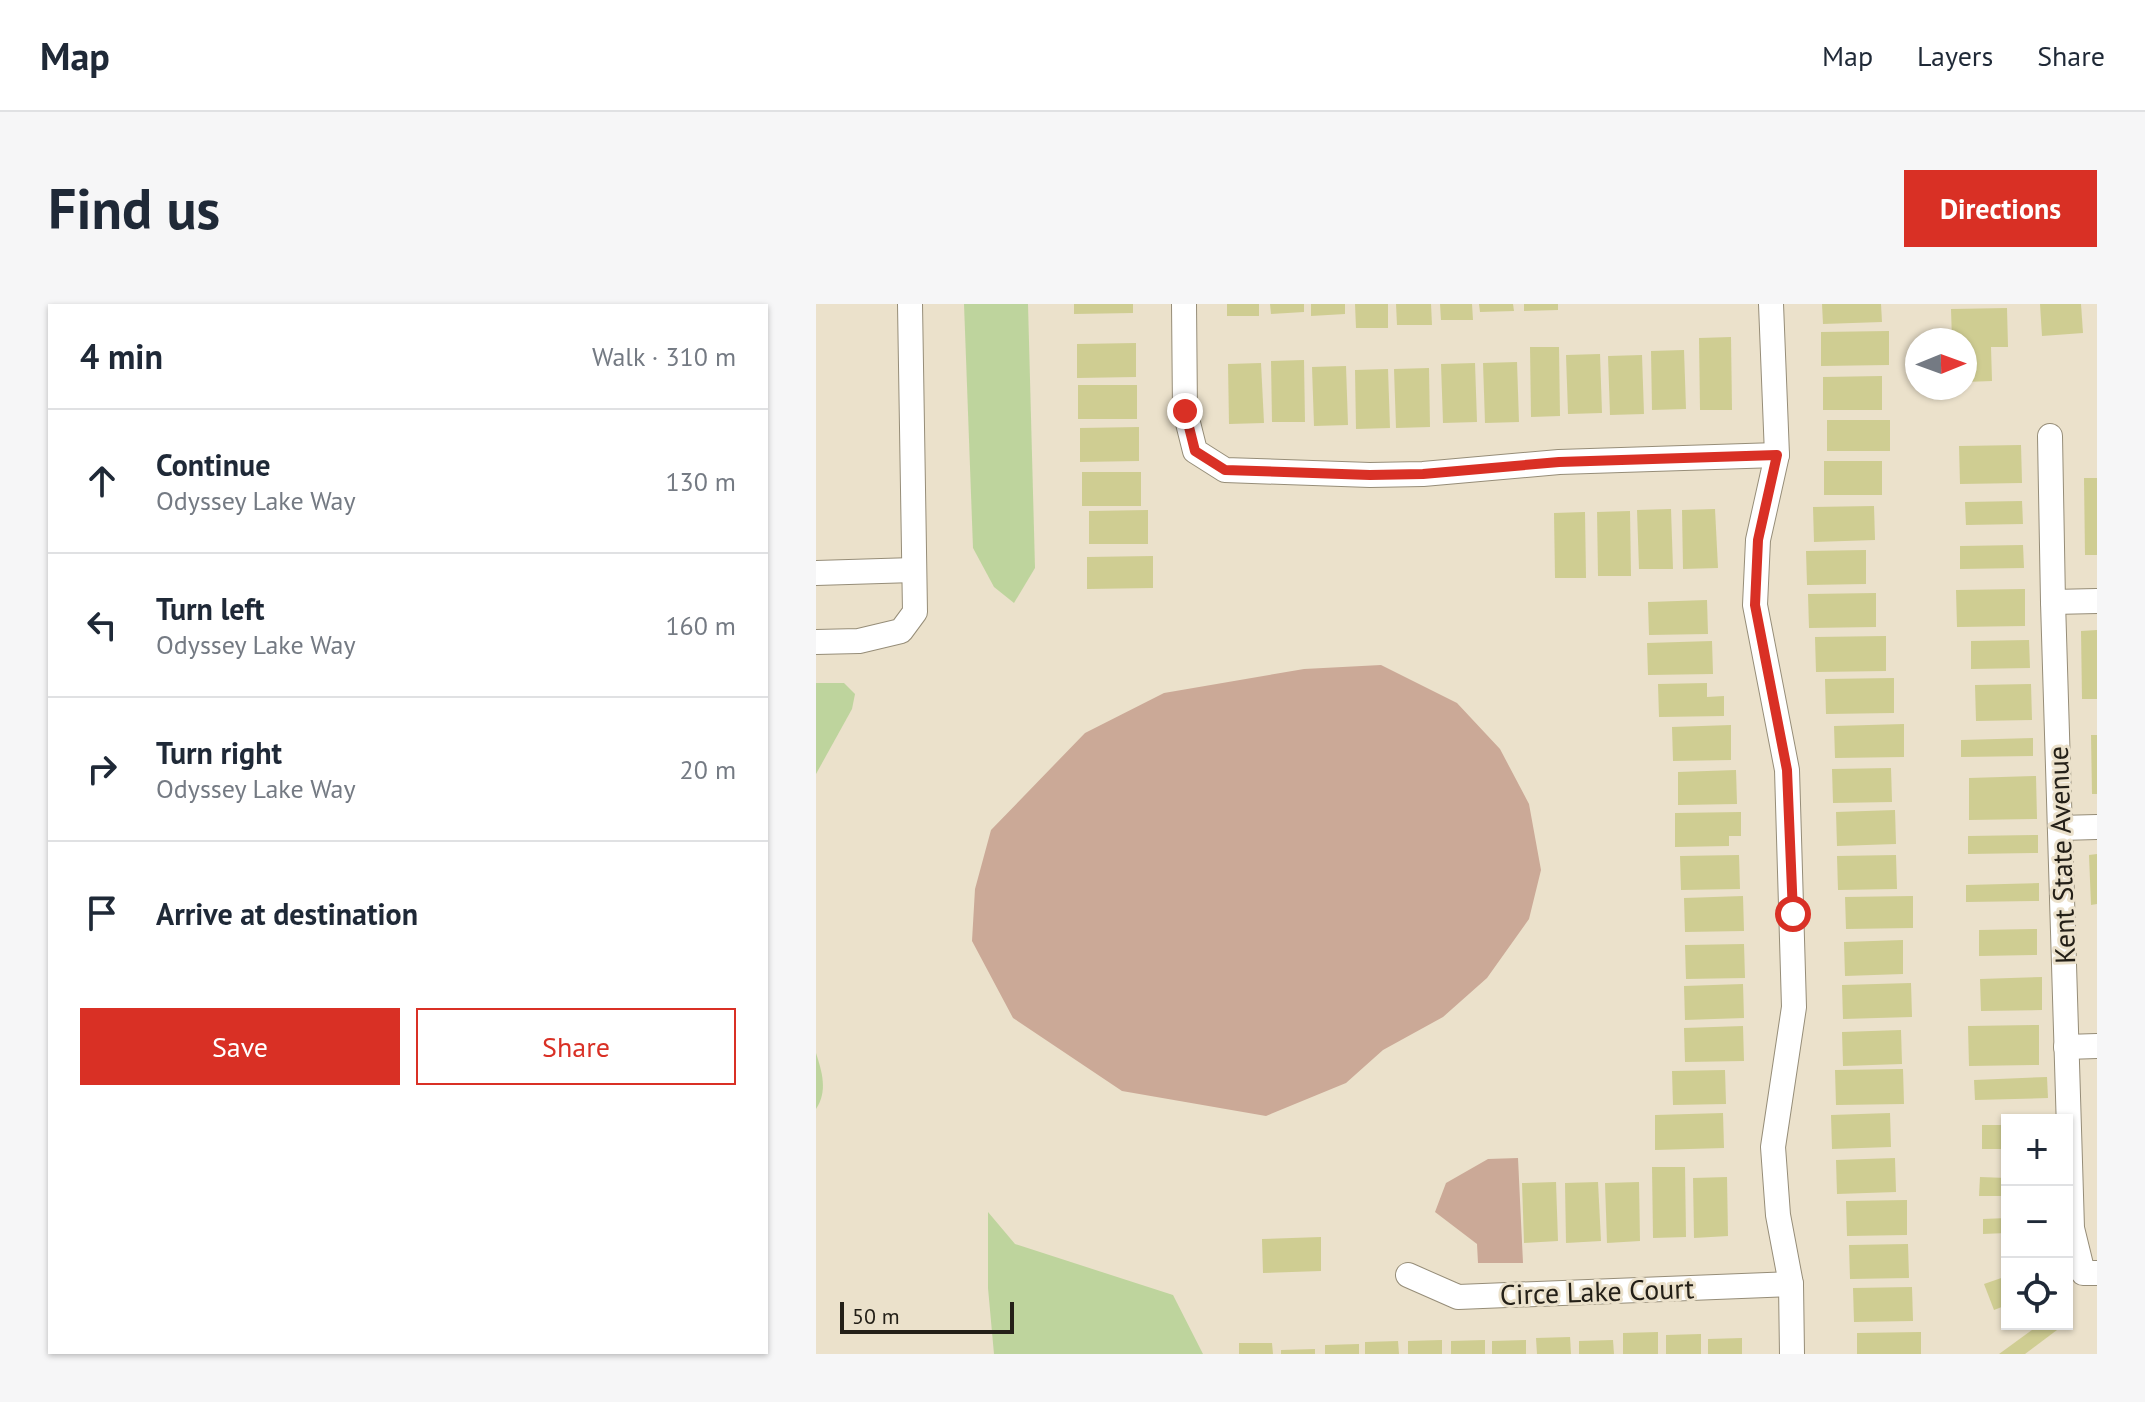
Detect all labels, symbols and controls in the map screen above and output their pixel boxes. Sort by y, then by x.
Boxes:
text: Map [40,31,110,80]
text: Map [1822,37,1873,74]
text: Layers [1917,37,1993,74]
text: Share [2037,37,2105,74]
button: Directions [1904,170,2097,247]
text: Find us [48,172,220,244]
north arrow [1905,328,1977,400]
text: 4 min [80,334,163,378]
text: Walk · 310 m [592,340,736,373]
route end [1167,393,1203,429]
text: Continue [156,445,270,484]
icon: ahead [80,459,124,503]
text: 130 m [665,465,736,498]
text: Odyssey Lake Way [156,484,356,517]
text: Turn left [156,589,264,628]
icon: left [80,603,124,647]
text: 160 m [665,609,736,642]
text: Odyssey Lake Way [156,628,356,661]
text: Turn right [156,733,282,772]
street label: Kent State Avenue [2039,745,2083,965]
icon: right [80,747,124,791]
text: 20 m [680,753,736,786]
text: Odyssey Lake Way [156,772,356,805]
icon: arrive [80,891,124,935]
text: Arrive at destination [156,894,418,933]
route start [1775,896,1811,932]
button: Save [80,1008,400,1085]
button: Share [416,1008,736,1085]
map controls [2001,1114,2073,1330]
button: + [2001,1114,2073,1186]
button: − [2001,1186,2073,1258]
button: locate [2001,1258,2073,1330]
street label: Circe Lake Court [1499,1269,1695,1313]
scale bar [840,1298,1014,1334]
text: 50 m [852,1302,900,1330]

